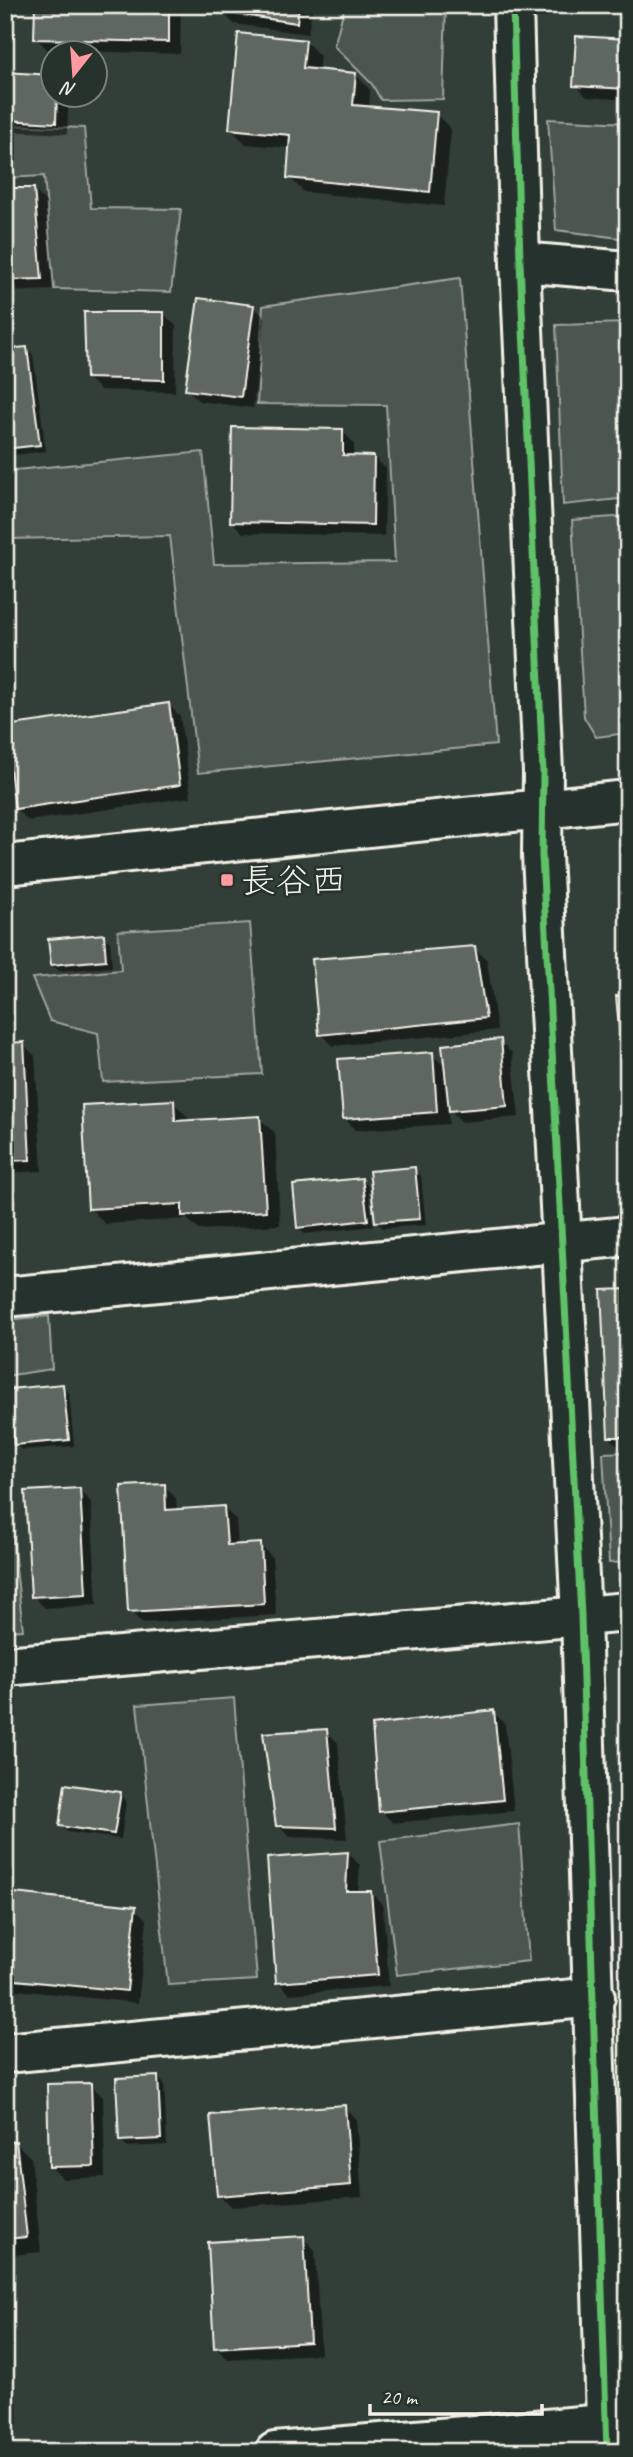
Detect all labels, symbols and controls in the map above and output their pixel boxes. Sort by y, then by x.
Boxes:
north arrow [38,38,108,108]
text: N [57,75,78,102]
place label: 長谷西 [241,858,346,903]
marker: 長谷西 [219,872,235,888]
scale bar [370,2373,542,2417]
text: 20 m [381,2384,419,2410]

